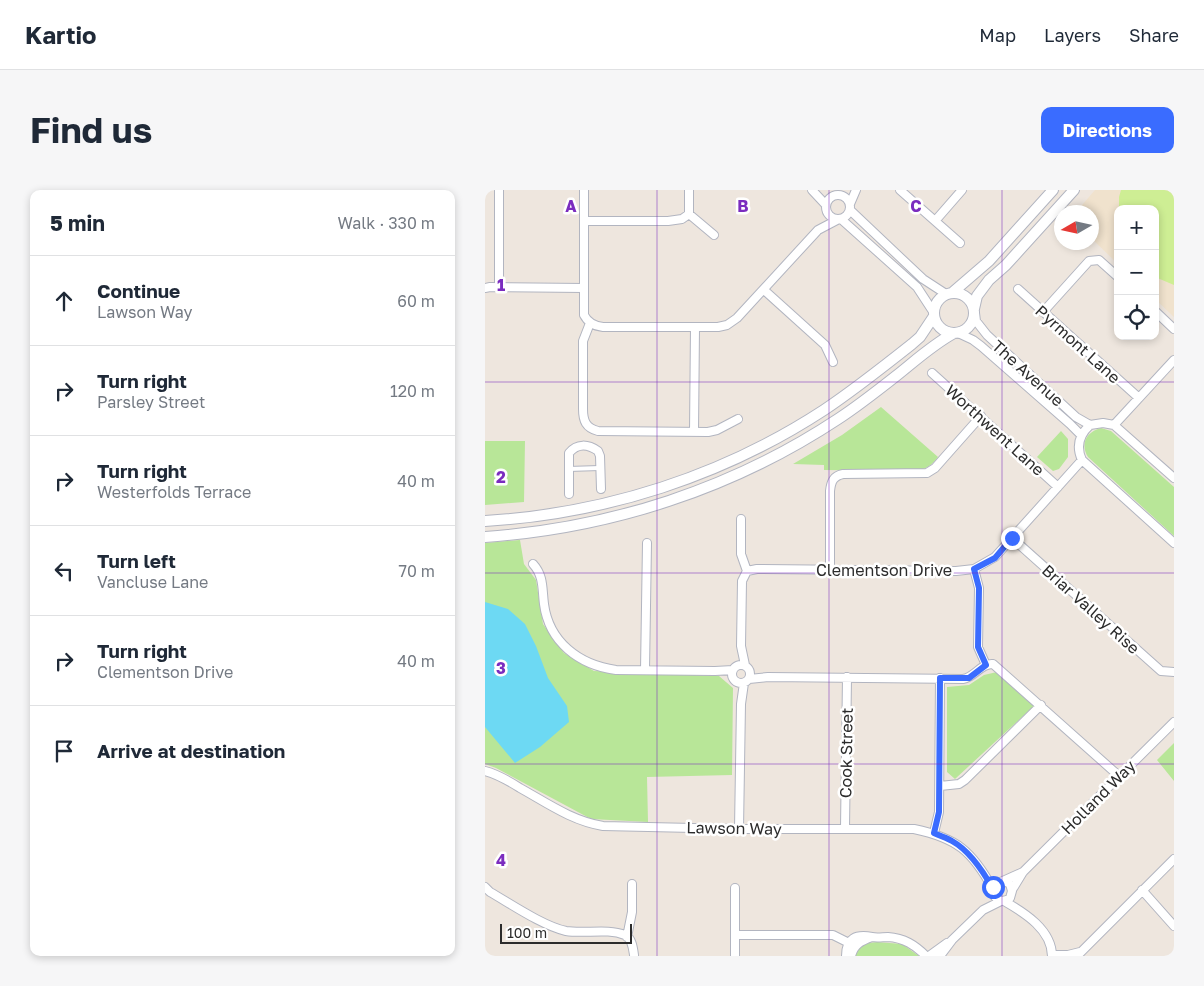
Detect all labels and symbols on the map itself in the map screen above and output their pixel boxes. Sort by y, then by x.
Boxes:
text: A [565,196,577,216]
text: B [737,196,749,216]
text: C [910,196,922,216]
north arrow [1054,205,1099,250]
text: 1 [497,275,505,295]
street label: Pyrmont Lane [1031,301,1125,387]
street label: The Avenue [988,336,1068,410]
street label: Worthwent Lane [941,380,1049,480]
text: 2 [496,467,506,487]
route end [1001,527,1024,550]
street label: Clementson Drive [816,560,952,580]
street label: Briar Valley Rise [1038,560,1144,658]
text: 3 [496,658,506,678]
street label: Cook Street [835,708,857,798]
street label: Holland Way [1057,756,1139,838]
street label: Lawson Way [686,817,782,839]
text: 4 [496,850,506,870]
route start [982,876,1005,899]
scale bar [500,921,633,944]

